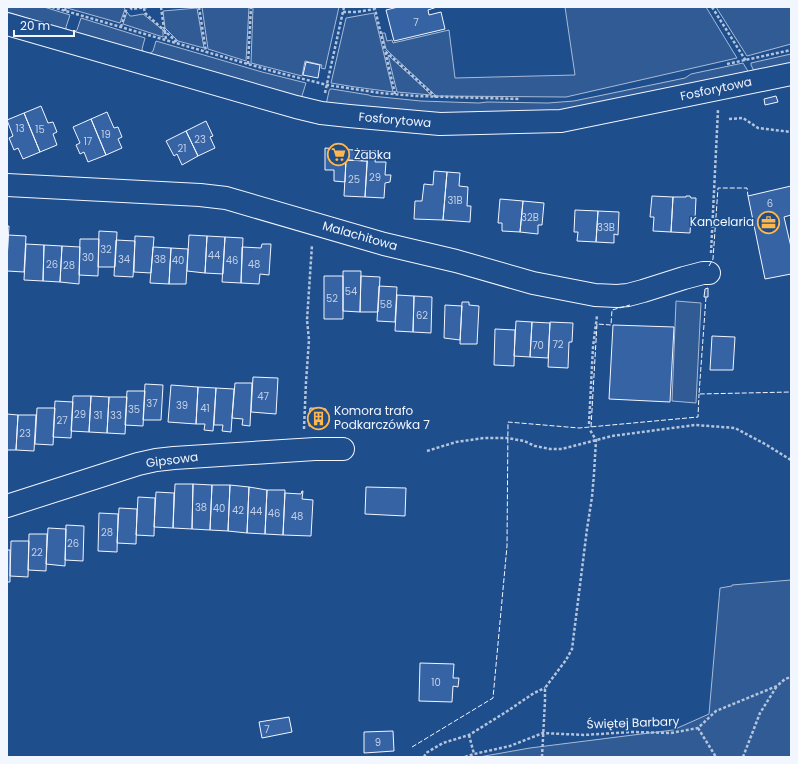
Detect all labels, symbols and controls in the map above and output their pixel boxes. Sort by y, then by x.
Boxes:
scale bar [14,12,74,38]
house number: 7 [413,15,419,30]
text: 20 m [20,17,50,34]
street label: Fosforytowa [678,73,753,104]
street label: Fosforytowa [358,108,432,131]
house number: 13 [15,121,25,136]
house number: 15 [35,122,45,137]
house number: 19 [101,127,111,142]
house number: 23 [194,132,206,147]
house number: 17 [84,134,93,149]
house number: 21 [178,141,186,156]
supermarket icon: Żabka [325,142,351,168]
place label: Żabka [354,146,391,163]
house number: 29 [369,170,381,185]
house number: 25 [348,172,360,187]
house number: 31B [447,193,463,208]
house number: 6 [767,196,773,211]
office icon: Kancelaria [756,209,782,235]
house number: 32B [521,210,539,225]
place label: Kancelaria [690,213,754,230]
street label: Malachitowa [321,217,400,254]
house number: 33B [597,220,615,235]
house number: 32 [100,242,112,257]
house number: 44 [208,248,220,263]
house number: 30 [82,250,94,265]
house number: 34 [118,252,130,267]
house number: 38 [154,252,166,267]
house number: 40 [172,253,184,268]
house number: 46 [226,253,238,268]
house number: 26 [46,257,58,272]
house number: 48 [248,257,260,272]
house number: 28 [63,258,75,273]
house number: 54 [345,284,357,299]
house number: 52 [326,291,338,306]
house number: 58 [380,297,392,312]
house number: 62 [416,308,428,323]
house number: 72 [552,337,564,352]
house number: 70 [532,338,544,353]
house number: 47 [257,389,269,404]
house number: 37 [146,396,158,411]
house number: 39 [176,398,188,413]
house number: 41 [200,401,210,416]
house number: 35 [128,402,140,417]
place label: Komora trafo Podkarczówka 7 [334,402,430,433]
building icon: Komora trafo Podkarczówka 7 [305,405,331,431]
house number: 29 [74,407,86,422]
house number: 31 [93,408,103,423]
house number: 33 [110,408,122,423]
house number: 27 [56,413,68,428]
house number: 23 [19,426,31,441]
street label: Gipsowa [145,448,199,471]
house number: 38 [195,500,207,515]
house number: 40 [213,501,225,516]
house number: 42 [232,503,244,518]
house number: 44 [250,504,262,519]
house number: 46 [268,506,280,521]
house number: 48 [291,509,303,524]
house number: 28 [101,525,113,540]
house number: 26 [67,536,79,551]
house number: 22 [31,545,43,560]
house number: 10 [431,675,441,690]
street label: Świętej Barbary [586,712,680,733]
house number: 7 [264,722,270,737]
house number: 9 [375,735,381,750]

